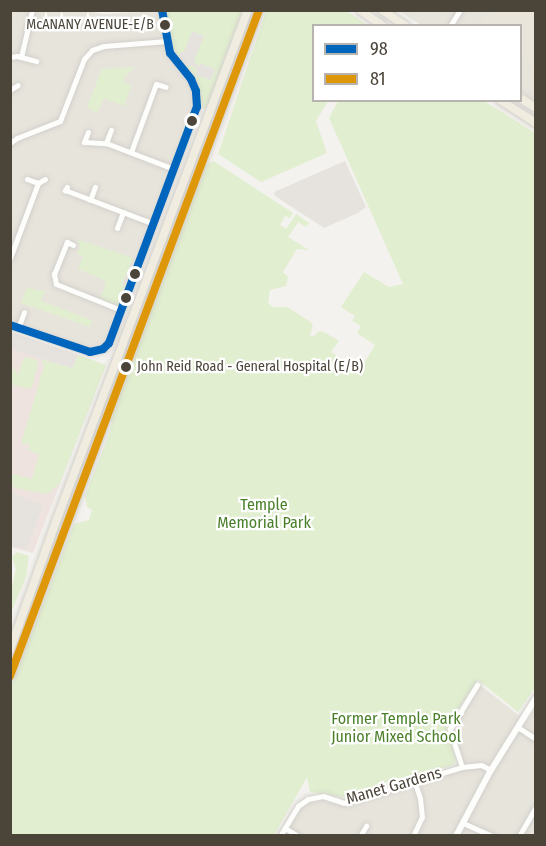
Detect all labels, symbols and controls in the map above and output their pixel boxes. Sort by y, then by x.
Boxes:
place label: McANANY AVENUE-E/B [26,17,154,33]
marker: McANANY AVENUE-E/B [159,19,171,31]
legend [312,24,522,102]
text: 98 [370,38,388,60]
text: 81 [370,68,386,90]
unlabelled marker [186,115,198,127]
unlabelled marker [129,268,141,280]
unlabelled marker [120,292,132,304]
place label: John Reid Road - General Hospital (E/B) [137,359,363,375]
marker: John Reid Road - General Hospital (E/B) [120,361,132,373]
park label: Temple Memorial Park [217,495,311,533]
park label: Former Temple Park Junior Mixed School [331,709,461,747]
street label: Manet Gardens [344,763,444,809]

